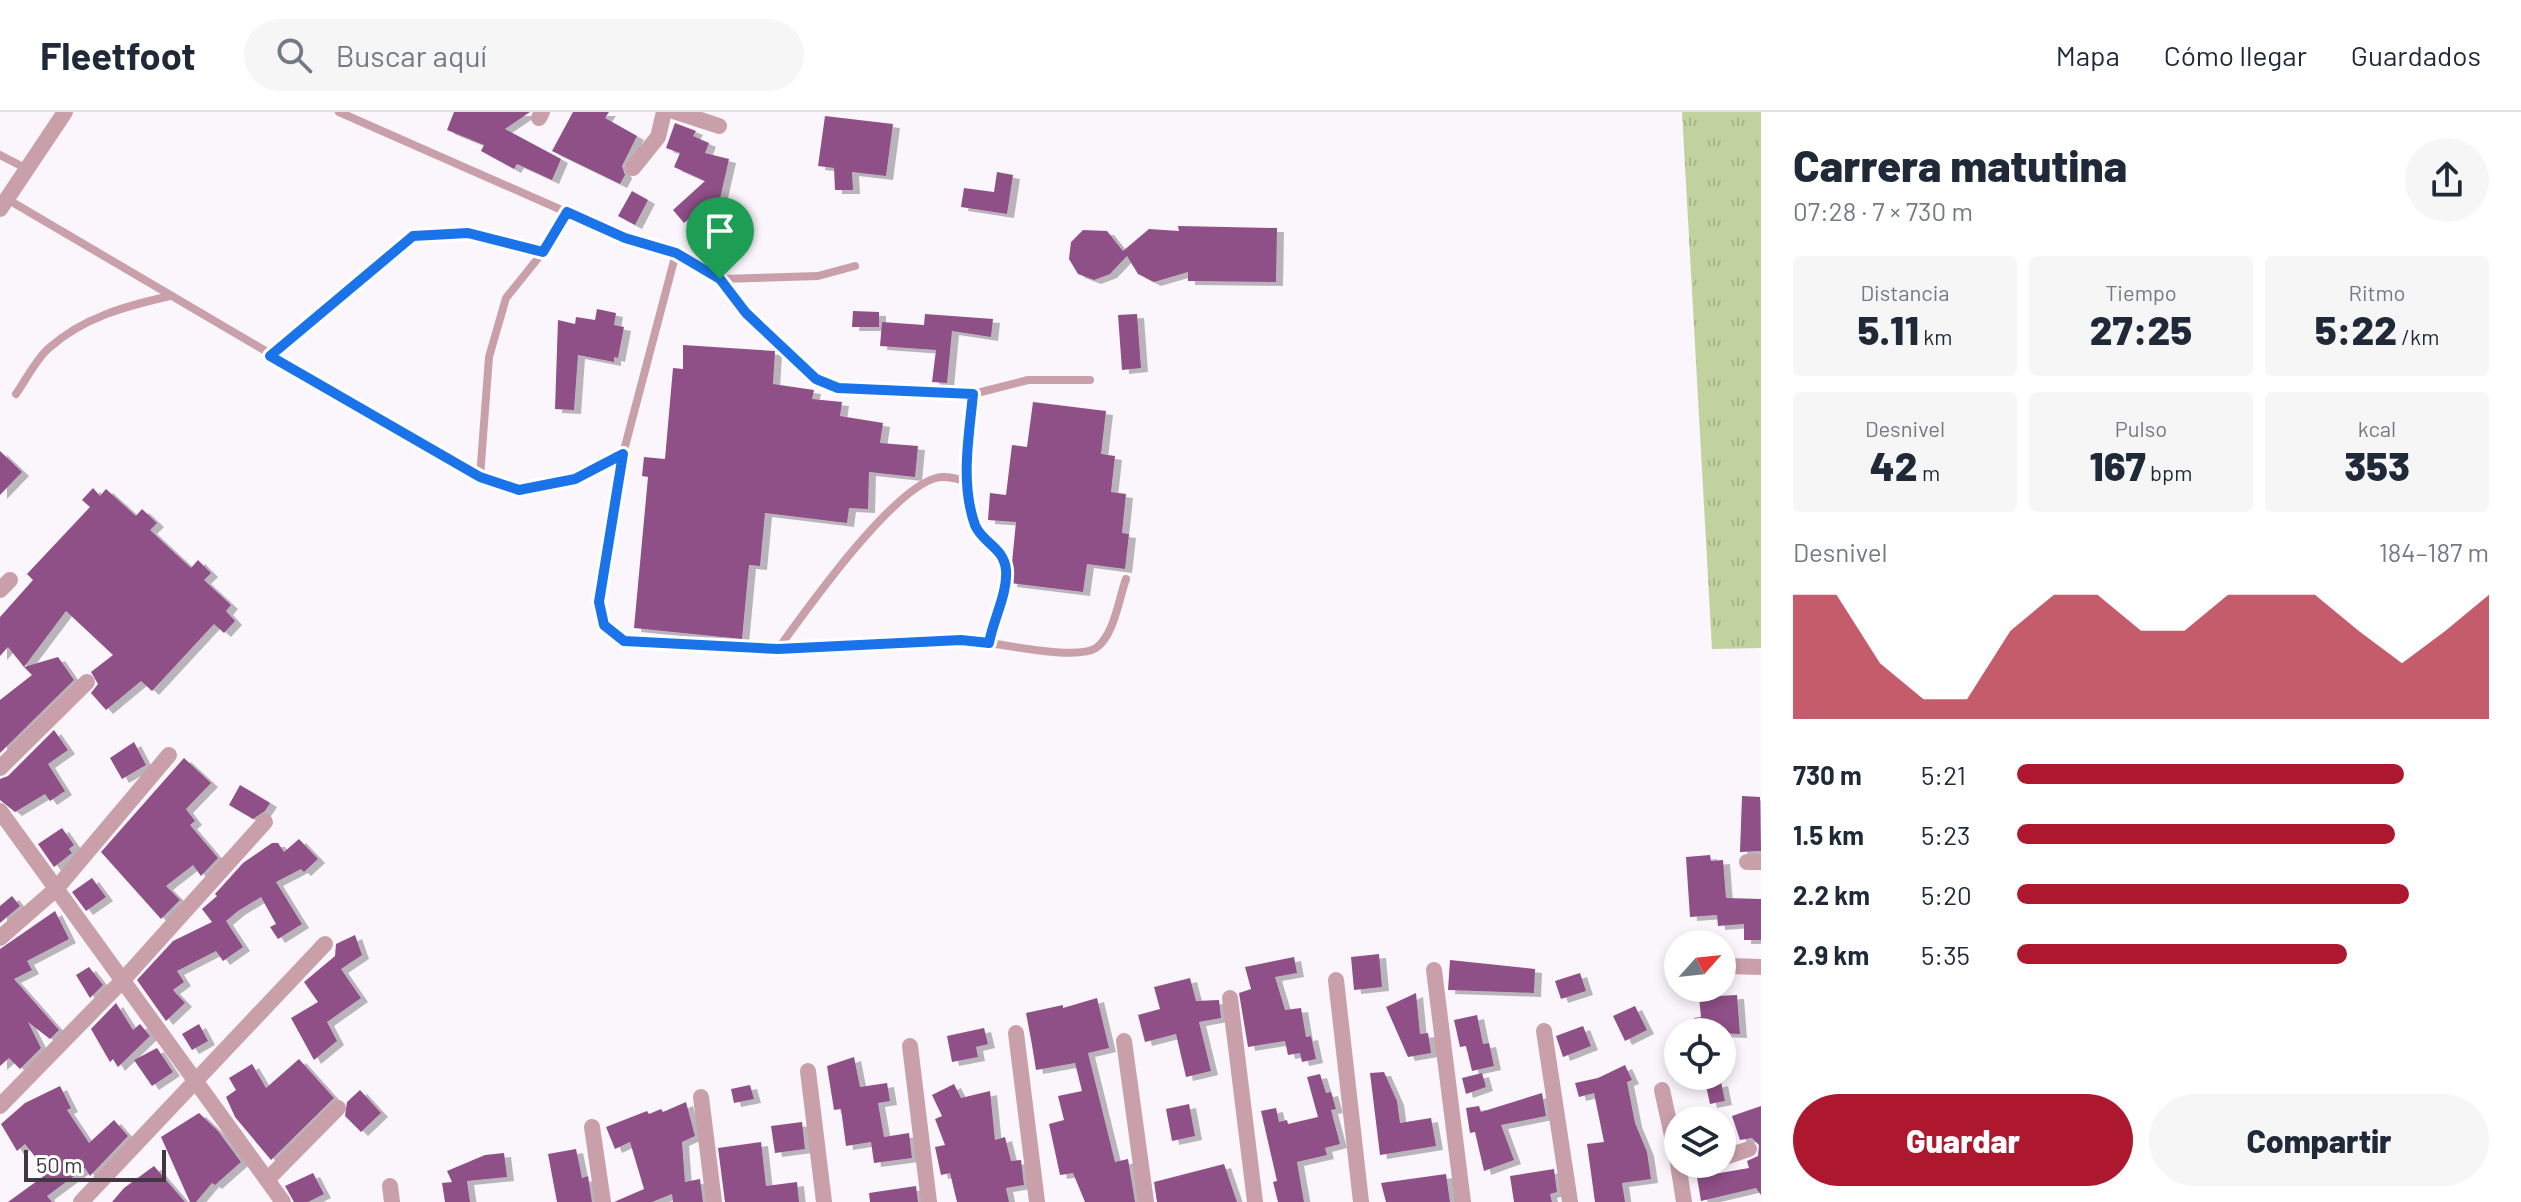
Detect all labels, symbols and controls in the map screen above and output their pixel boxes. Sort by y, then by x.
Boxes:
search box [244,19,804,91]
text: Fleetfoot [40,32,196,78]
icon: search [272,33,316,77]
text: Buscar aquí [336,37,487,73]
text: Mapa [2056,38,2120,72]
text: Cómo llegar [2164,38,2307,72]
text: Guardados [2351,38,2481,72]
text: Carrera matutina [1793,138,2127,191]
button: share [2405,138,2489,222]
text: 07:28 · 7 × 730 m [1793,195,1973,226]
pin [686,197,754,279]
icon: arrive [698,209,742,253]
text: Distancia [1860,279,1950,305]
text: Tiempo [2105,279,2177,305]
text: Ritmo [2348,279,2406,305]
text: 5.11 [1858,305,1919,353]
text: 27:25 [2090,305,2192,353]
text: 5:22 [2315,305,2397,353]
text: km [1919,323,1952,349]
text: /km [2397,323,2439,349]
text: Desnivel [1865,415,1945,441]
text: Pulso [2115,415,2167,441]
text: kcal [2358,415,2396,441]
text: 42 [1870,441,1918,489]
text: 167 [2090,441,2146,489]
text: 353 [2344,441,2410,489]
text: m [1918,459,1940,485]
text: bpm [2146,459,2192,485]
text: Desnivel [1793,536,1888,567]
text: 184–187 m [2379,536,2489,567]
text: 730 m [1793,759,1862,790]
text: 5:21 [1921,759,1966,790]
text: 1.5 km [1793,819,1864,850]
text: 5:23 [1921,819,1970,850]
text: 2.2 km [1793,879,1870,910]
text: 5:20 [1921,879,1972,910]
north arrow [1664,930,1736,1002]
map controls [1664,930,1736,1178]
text: 2.9 km [1793,939,1869,970]
text: 5:35 [1921,939,1970,970]
button: locate [1664,1018,1736,1090]
button: Guardar [1793,1094,2133,1186]
button: Compartir [2149,1094,2489,1186]
button: layers [1664,1106,1736,1178]
scale bar [24,1146,166,1182]
text: 50 m [36,1151,82,1177]

